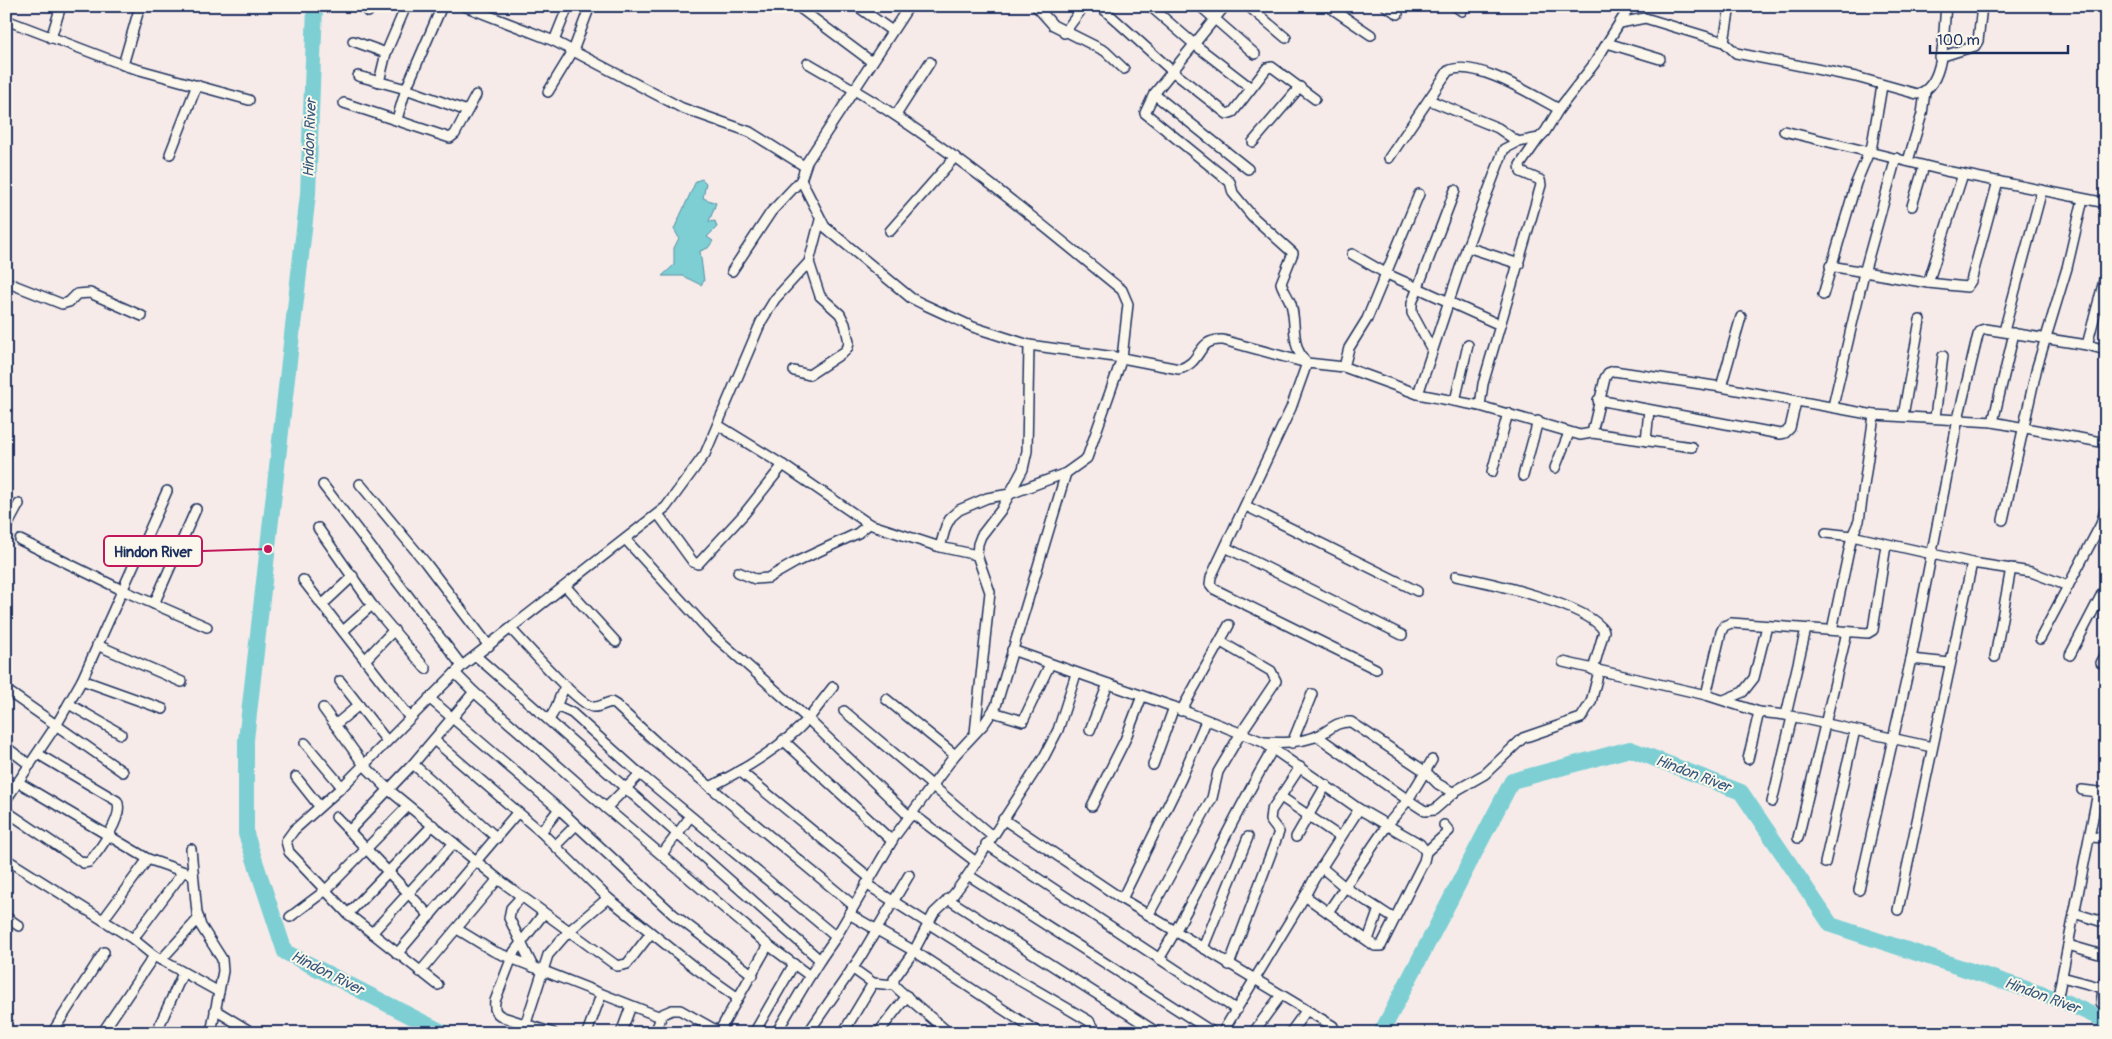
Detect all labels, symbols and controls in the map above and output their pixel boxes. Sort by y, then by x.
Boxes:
scale bar [1930,22,2067,54]
text: 100 m [1937,31,1980,50]
water label: Hindon River [299,97,321,178]
callout: Hindon River [104,536,202,566]
text: Hindon River [114,543,193,562]
water label: Hindon River [1653,751,1735,798]
water label: Hindon River [288,947,368,1000]
water label: Hindon River [2002,974,2084,1019]

